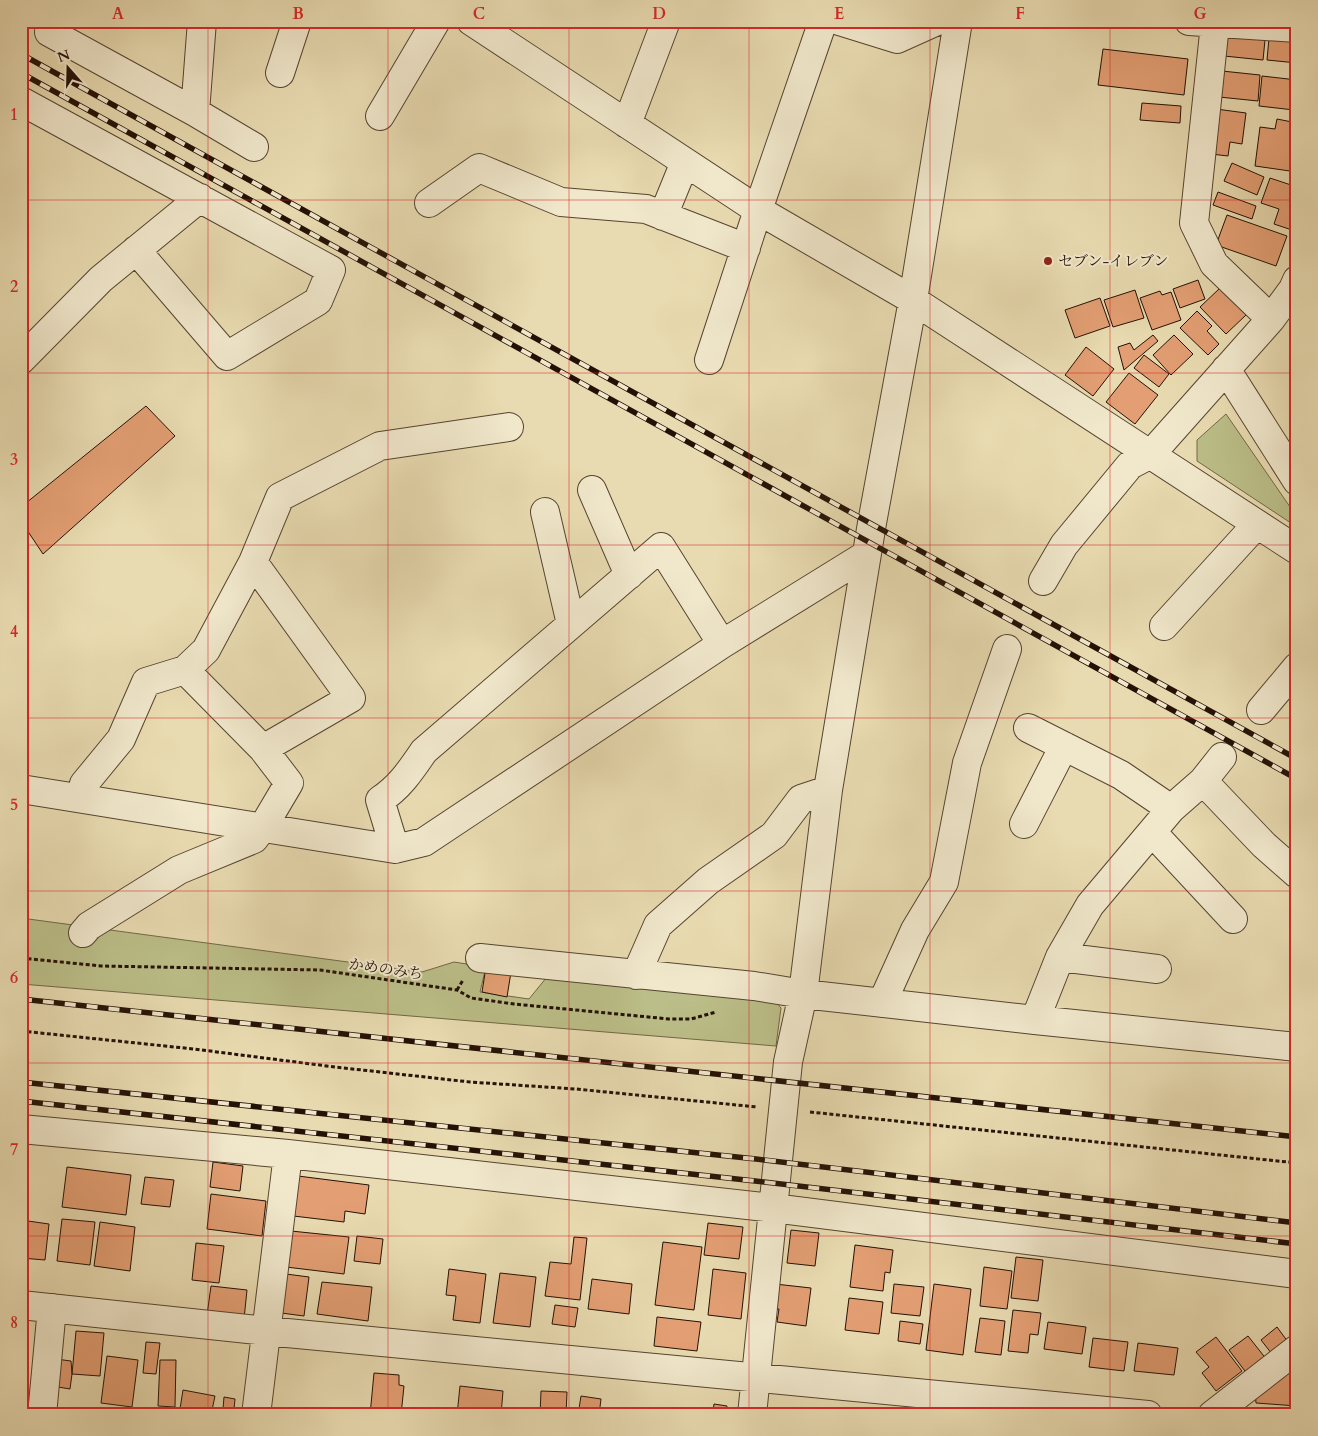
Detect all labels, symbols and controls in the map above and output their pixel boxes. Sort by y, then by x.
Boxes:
text: A [112,3,124,25]
text: B [292,3,304,25]
text: C [473,3,485,25]
text: D [652,3,666,25]
text: E [834,3,844,25]
text: F [1015,3,1025,25]
text: G [1193,3,1207,25]
north arrow [42,42,92,92]
text: N [55,45,73,67]
text: 1 [10,104,18,126]
place label: セブン-イレブン [1058,251,1169,271]
marker: セブン-イレブン [1042,255,1054,267]
text: 2 [10,276,18,298]
text: 3 [10,449,18,471]
text: 4 [10,621,18,643]
text: 5 [10,794,18,816]
street label: かめのみち [347,954,425,984]
text: 6 [10,967,18,989]
text: 7 [10,1139,18,1161]
text: 8 [10,1312,18,1334]

